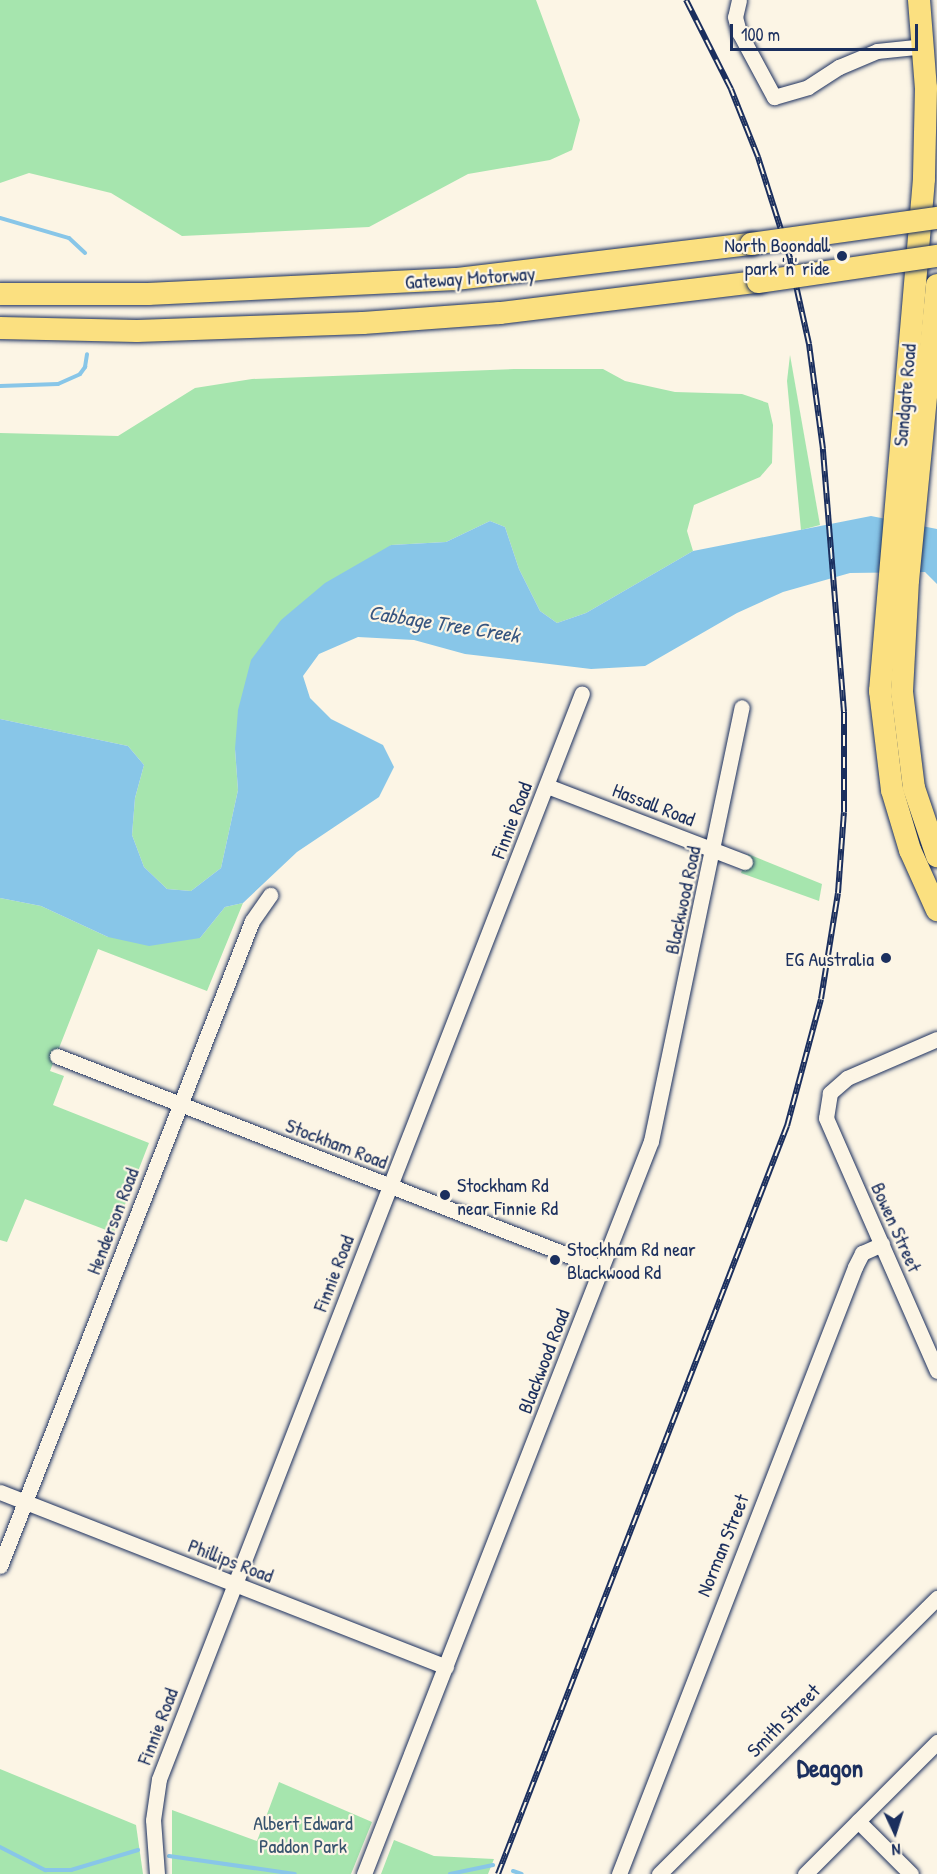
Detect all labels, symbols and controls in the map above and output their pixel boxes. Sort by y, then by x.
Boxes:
scale bar [733,12,920,50]
text: 100 m [741,22,780,47]
place label: North Boondall park 'n' ride [724,232,830,279]
marker: North Boondall park 'n' ride [835,249,849,263]
street label: Gateway Motorway [404,260,536,294]
street label: Sandgate Road [888,343,920,447]
water label: Cabbage Tree Creek [367,600,521,648]
street label: Hassall Road [609,777,699,831]
street label: Finnie Road [485,778,537,862]
street label: Blackwood Road [659,844,705,956]
place label: EG Australia [785,946,874,970]
marker: EG Australia [879,951,893,965]
street label: Stockham Road [283,1113,391,1173]
street label: Henderson Road [81,1164,143,1278]
place label: Stockham Rd near Finnie Rd [457,1172,558,1219]
street label: Bowen Street [867,1178,927,1276]
marker: Stockham Rd near Finnie Rd [438,1188,452,1202]
street label: Finnie Road [307,1231,359,1315]
place label: Stockham Rd near Blackwood Rd [567,1236,696,1283]
marker: Stockham Rd near Blackwood Rd [548,1253,562,1267]
street label: Blackwood Road [512,1305,574,1417]
street label: Norman Street [691,1490,753,1600]
street label: Phillips Road [185,1533,277,1587]
street label: Smith Street [741,1678,825,1762]
street label: Finnie Road [131,1684,183,1768]
district label: Deagon [797,1752,863,1784]
north arrow [865,1802,925,1862]
park label: Albert Edward Paddon Park [253,1811,353,1858]
text: N [891,1839,901,1861]

